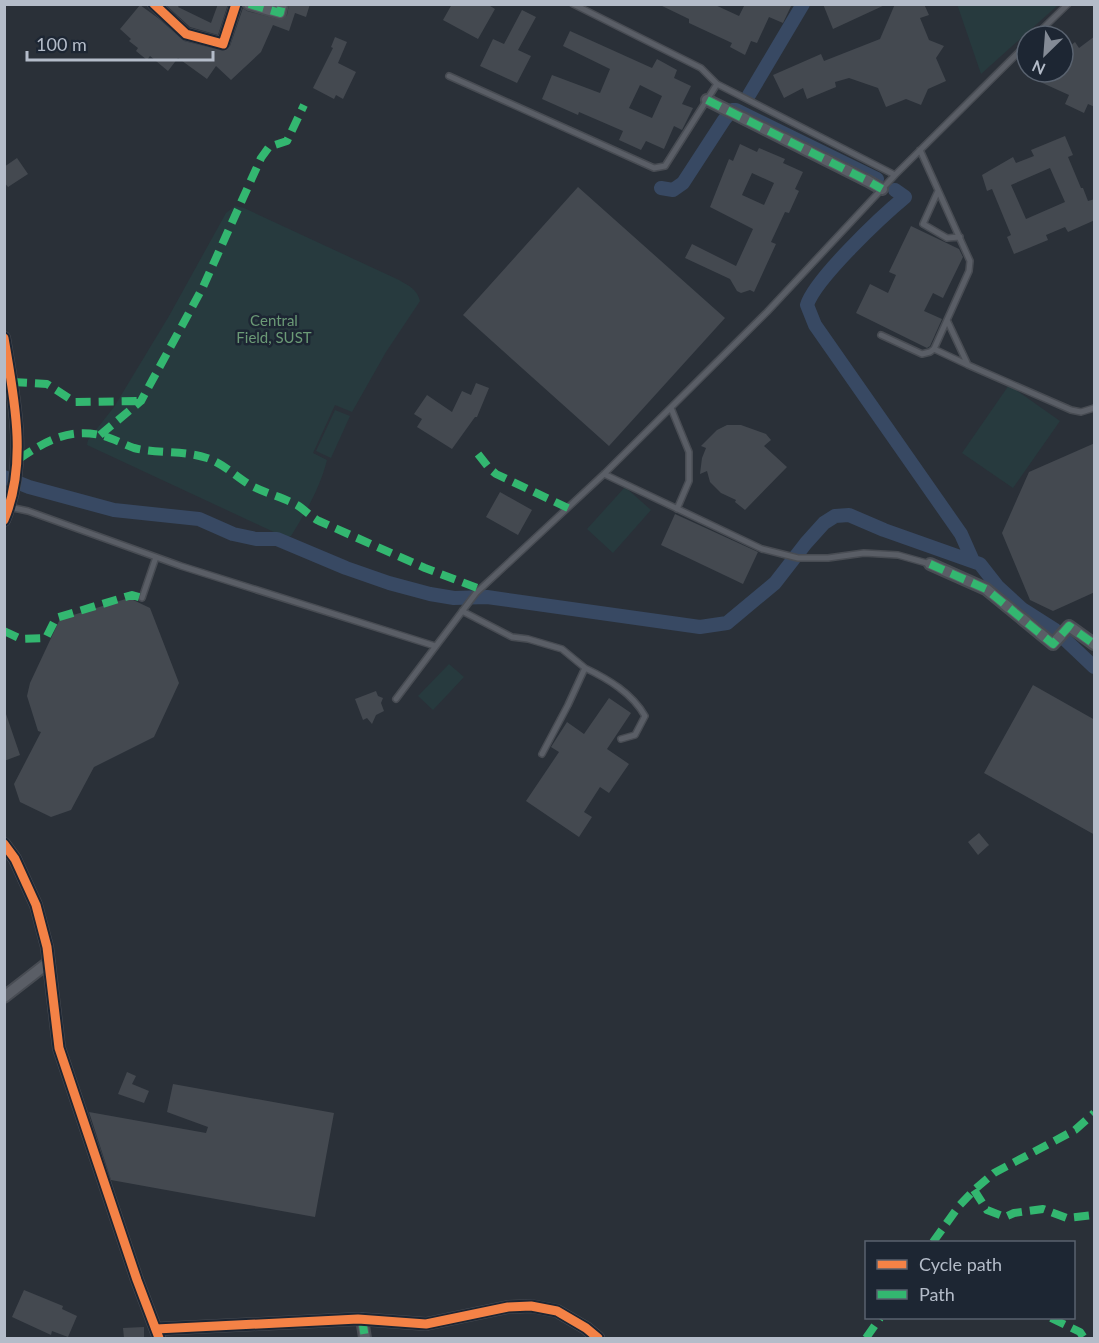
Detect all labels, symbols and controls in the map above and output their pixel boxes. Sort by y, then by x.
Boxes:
scale bar [27,24,213,62]
north arrow [1015,24,1075,84]
text: 100 m [36,33,87,55]
text: N [1029,57,1048,79]
park label: Central Field, SUST [236,311,312,346]
legend [865,1241,1075,1319]
text: Cycle path [919,1253,1002,1275]
text: Path [919,1283,955,1305]

